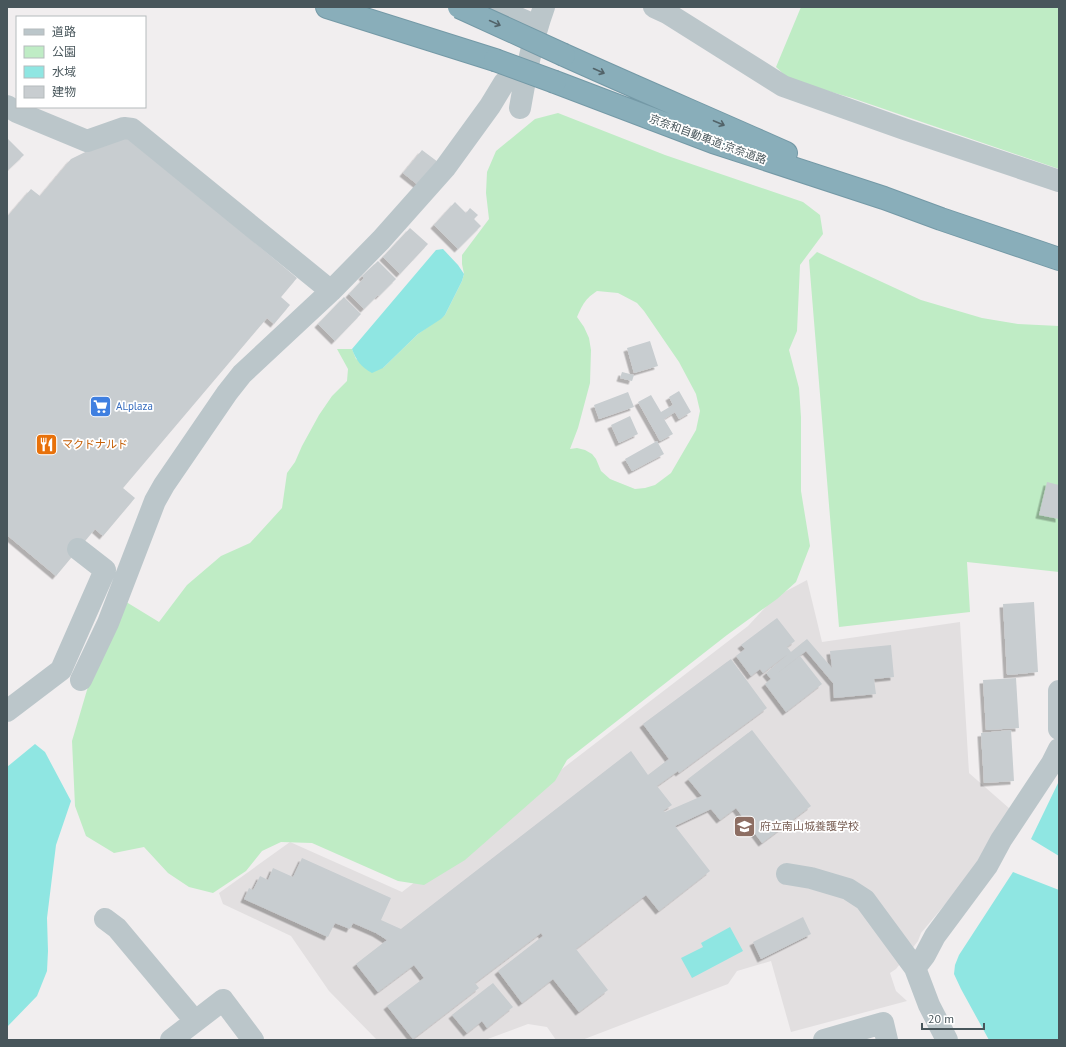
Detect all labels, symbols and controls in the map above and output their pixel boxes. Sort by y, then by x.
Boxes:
legend [16,16,146,108]
one-way arrow [488,20,500,27]
text: 道路 [52,24,76,39]
text: 公園 [52,44,76,59]
text: 水域 [52,64,76,79]
one-way arrow [593,68,605,75]
text: 建物 [52,84,76,99]
street label: 京奈和自動車道;京奈道路 [647,111,769,167]
one-way arrow [712,120,724,127]
supermarket icon: ALplaza [87,393,113,419]
place label: ALplaza [116,399,153,413]
restaurant icon: マクドナルド [33,431,59,457]
place label: マクドナルド [62,437,128,451]
school or university icon: 府立南山城養護学校 [731,813,757,839]
place label: 府立南山城養護学校 [760,819,859,833]
scale bar [922,1005,984,1031]
text: 20 m [928,1011,954,1026]

